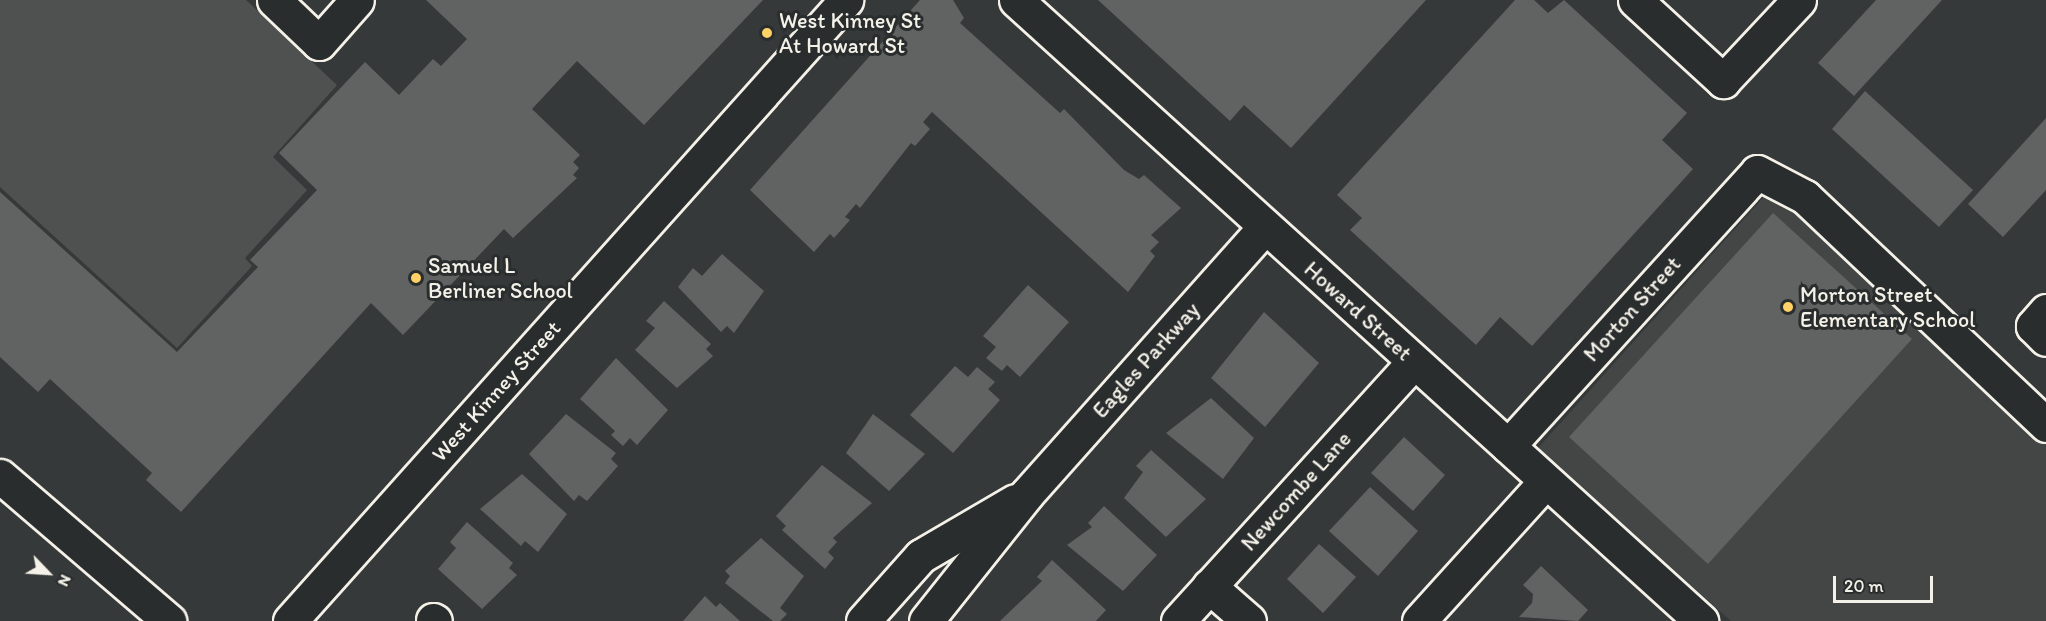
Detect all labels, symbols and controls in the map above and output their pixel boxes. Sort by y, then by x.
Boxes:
place label: West Kinney St At Howard St [779,7,921,58]
marker: West Kinney St At Howard St [760,26,774,40]
street label: Morton Street [1578,251,1686,367]
place label: Samuel L Berliner School [428,252,573,304]
street label: Howard Street [1299,256,1417,366]
marker: Samuel L Berliner School [409,271,423,285]
place label: Morton Street Elementary School [1800,281,1975,332]
street label: Eagles Parkway [1087,297,1205,423]
marker: Morton Street Elementary School [1781,300,1795,314]
street label: West Kinney Street [426,316,566,466]
street label: Newcombe Lane [1235,426,1357,556]
north arrow [18,543,78,603]
scale bar [1836,564,1936,602]
text: N [54,572,76,590]
text: 20 m [1844,575,1884,597]

